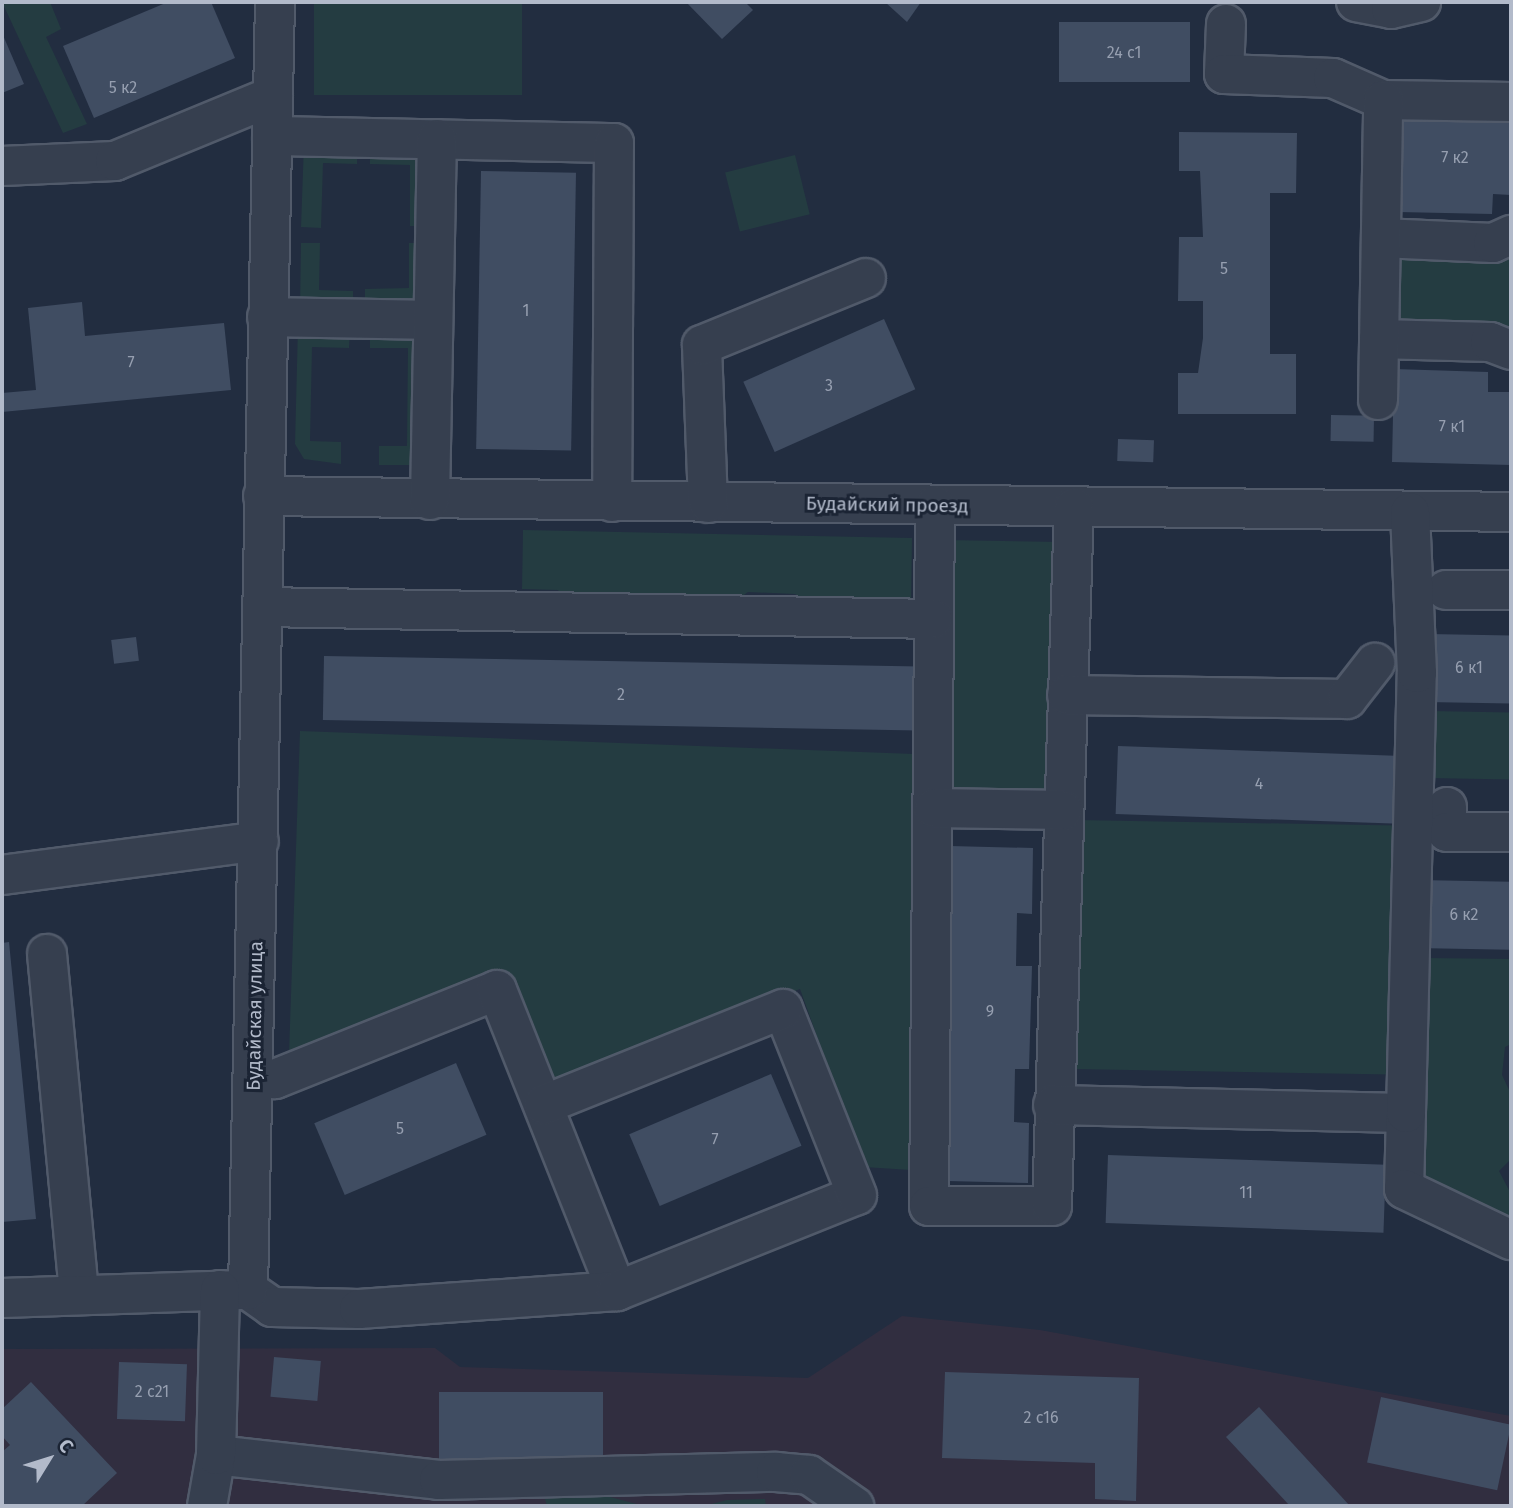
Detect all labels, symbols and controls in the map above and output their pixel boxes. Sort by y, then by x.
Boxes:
house number: 24 с1 [1107,43,1141,63]
house number: 5 к2 [109,78,137,98]
house number: 7 к2 [1441,148,1469,168]
house number: 5 [1220,259,1228,279]
house number: 1 [523,301,529,321]
house number: 7 [127,353,135,373]
house number: 3 [825,376,833,396]
house number: 7 к1 [1439,417,1465,437]
street label: Будайский проезд [806,492,968,518]
house number: 6 к1 [1455,658,1483,678]
house number: 2 [617,685,625,705]
house number: 4 [1255,774,1263,794]
house number: 6 к2 [1450,905,1478,925]
street label: Будайская улица [242,941,268,1091]
house number: 9 [986,1002,994,1022]
house number: 5 [396,1119,404,1139]
house number: 7 [711,1130,719,1150]
house number: 11 [1239,1183,1253,1203]
house number: 2 с21 [135,1382,169,1402]
house number: 2 с16 [1023,1408,1059,1428]
north arrow [14,1424,84,1494]
text: С [54,1434,78,1457]

